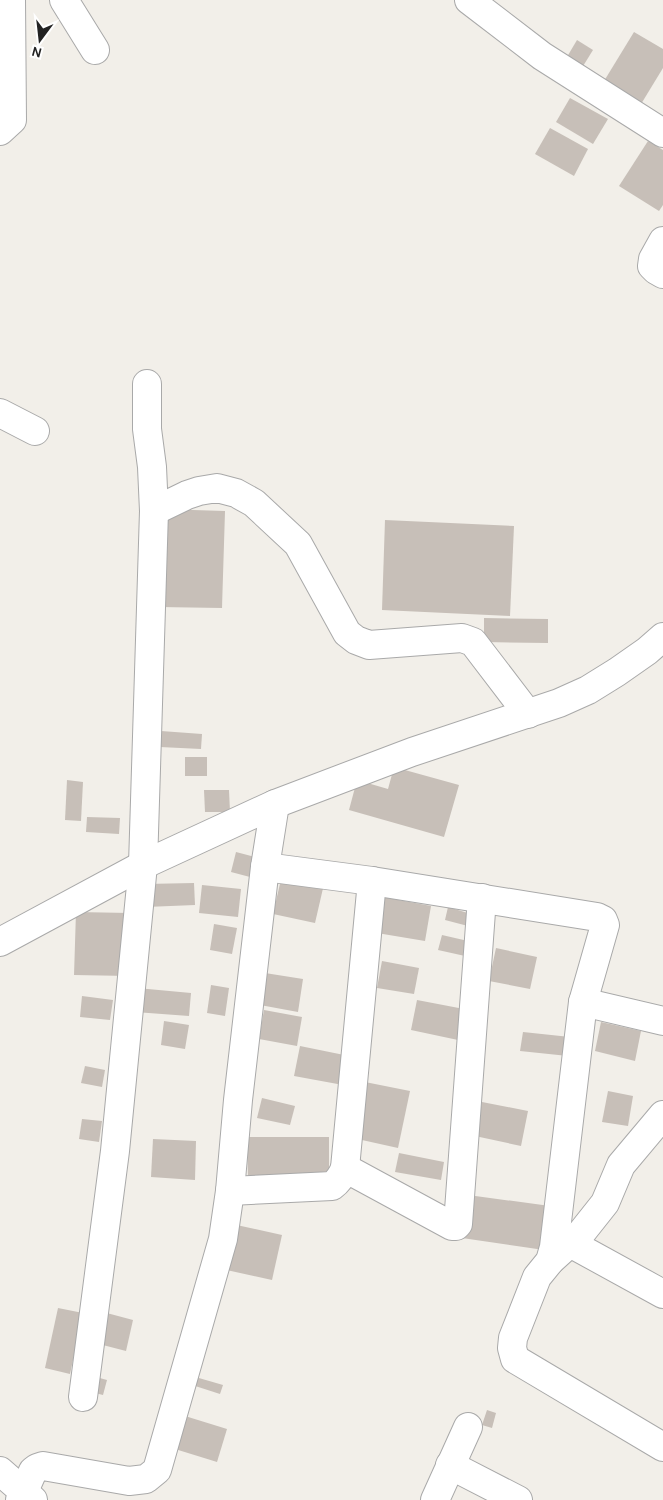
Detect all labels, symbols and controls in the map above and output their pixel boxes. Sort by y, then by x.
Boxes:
north arrow [15,15,65,65]
text: N [30,43,44,62]

